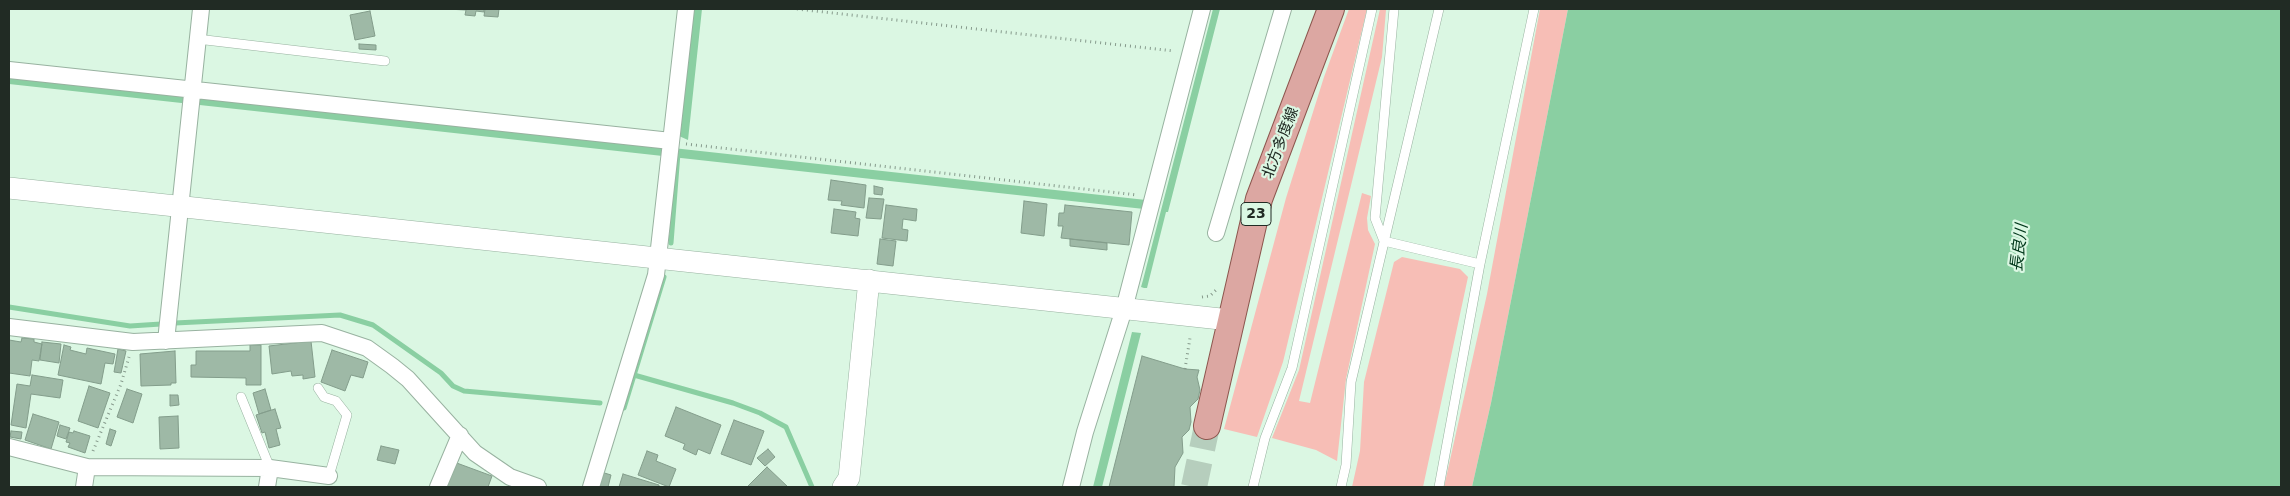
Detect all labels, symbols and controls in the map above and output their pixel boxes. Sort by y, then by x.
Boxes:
street label: 北方多度線 [1259,105,1303,181]
road number: 23 [1241,202,1271,225]
water label: 長良川 [2008,223,2032,273]

